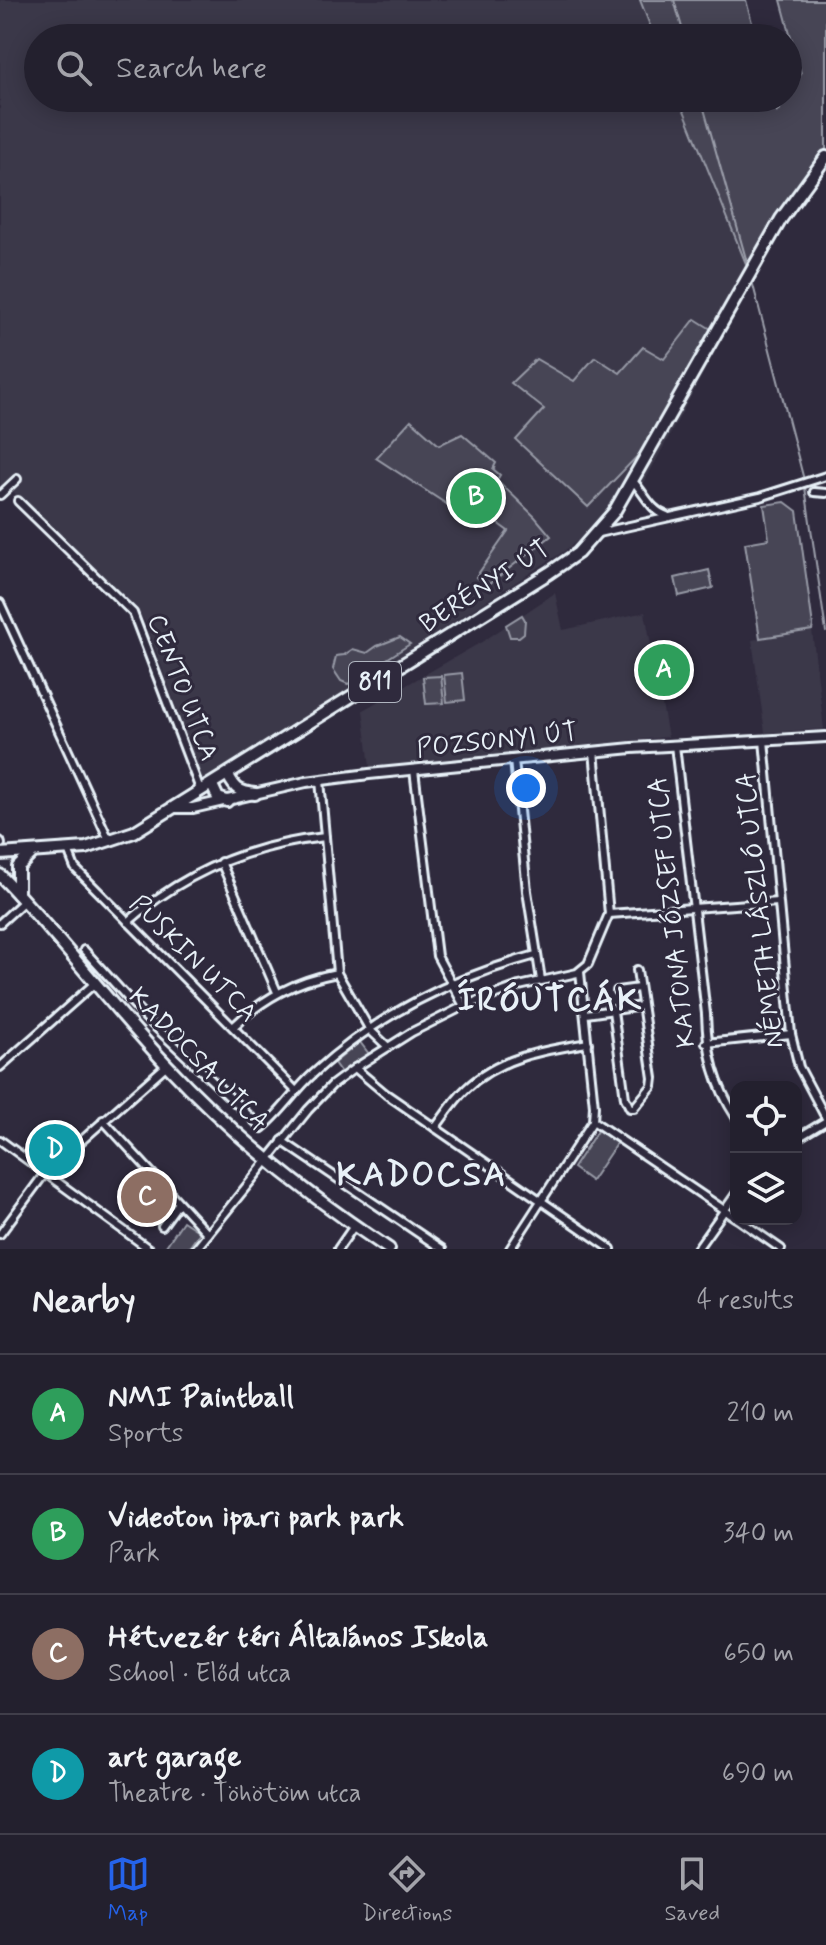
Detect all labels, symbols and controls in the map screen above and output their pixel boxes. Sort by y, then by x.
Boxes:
search box [24,24,802,112]
icon: search [52,46,96,90]
text: Search here [116,49,267,88]
pin: B [450,468,502,528]
street label: BERÉNYI ÚT [412,531,557,642]
street label: CENTO UTCA [138,610,226,766]
pin: A [638,640,690,700]
road number: 811 [349,662,401,702]
street label: POZSONYI ÚT [415,716,579,766]
your location [506,768,546,808]
street label: NÉMETH LÁSZLÓ UTCA [728,770,792,1050]
street label: KATONA JÓZSEF UTCA [642,775,704,1049]
street label: PUSKIN UTCA [122,888,264,1030]
district label: ÍRÓUTCÁK [457,978,643,1023]
street label: KADOCSA UTCA [121,981,275,1139]
map controls [730,1081,802,1225]
button: locate [730,1081,802,1153]
pin: D [29,1120,81,1180]
district label: KADOCSA [336,1153,508,1198]
button: layers [730,1153,802,1225]
pin: C [121,1167,173,1227]
text: Nearby [32,1279,136,1324]
text: 4 results [697,1284,794,1318]
text: NMI Paintball [108,1378,294,1417]
text: A [49,1397,67,1431]
text: 210 m [727,1397,794,1431]
text: Sports [108,1417,183,1451]
text: Videoton ipari park park [108,1498,404,1537]
text: B [50,1517,66,1551]
text: 340 m [723,1517,794,1551]
text: Park [108,1537,160,1571]
text: Hétvezér téri Általános Iskola [108,1618,488,1657]
text: C [49,1637,67,1671]
text: 650 m [723,1637,794,1671]
text: School · Előd utca [108,1657,291,1691]
text: art garage [108,1738,241,1777]
text: D [49,1757,67,1791]
text: 690 m [722,1757,794,1791]
text: Theatre · Töhötöm utca [108,1777,362,1811]
tab: Map [106,1852,150,1928]
tab: Directions [362,1852,452,1928]
tab: Saved [664,1852,720,1928]

